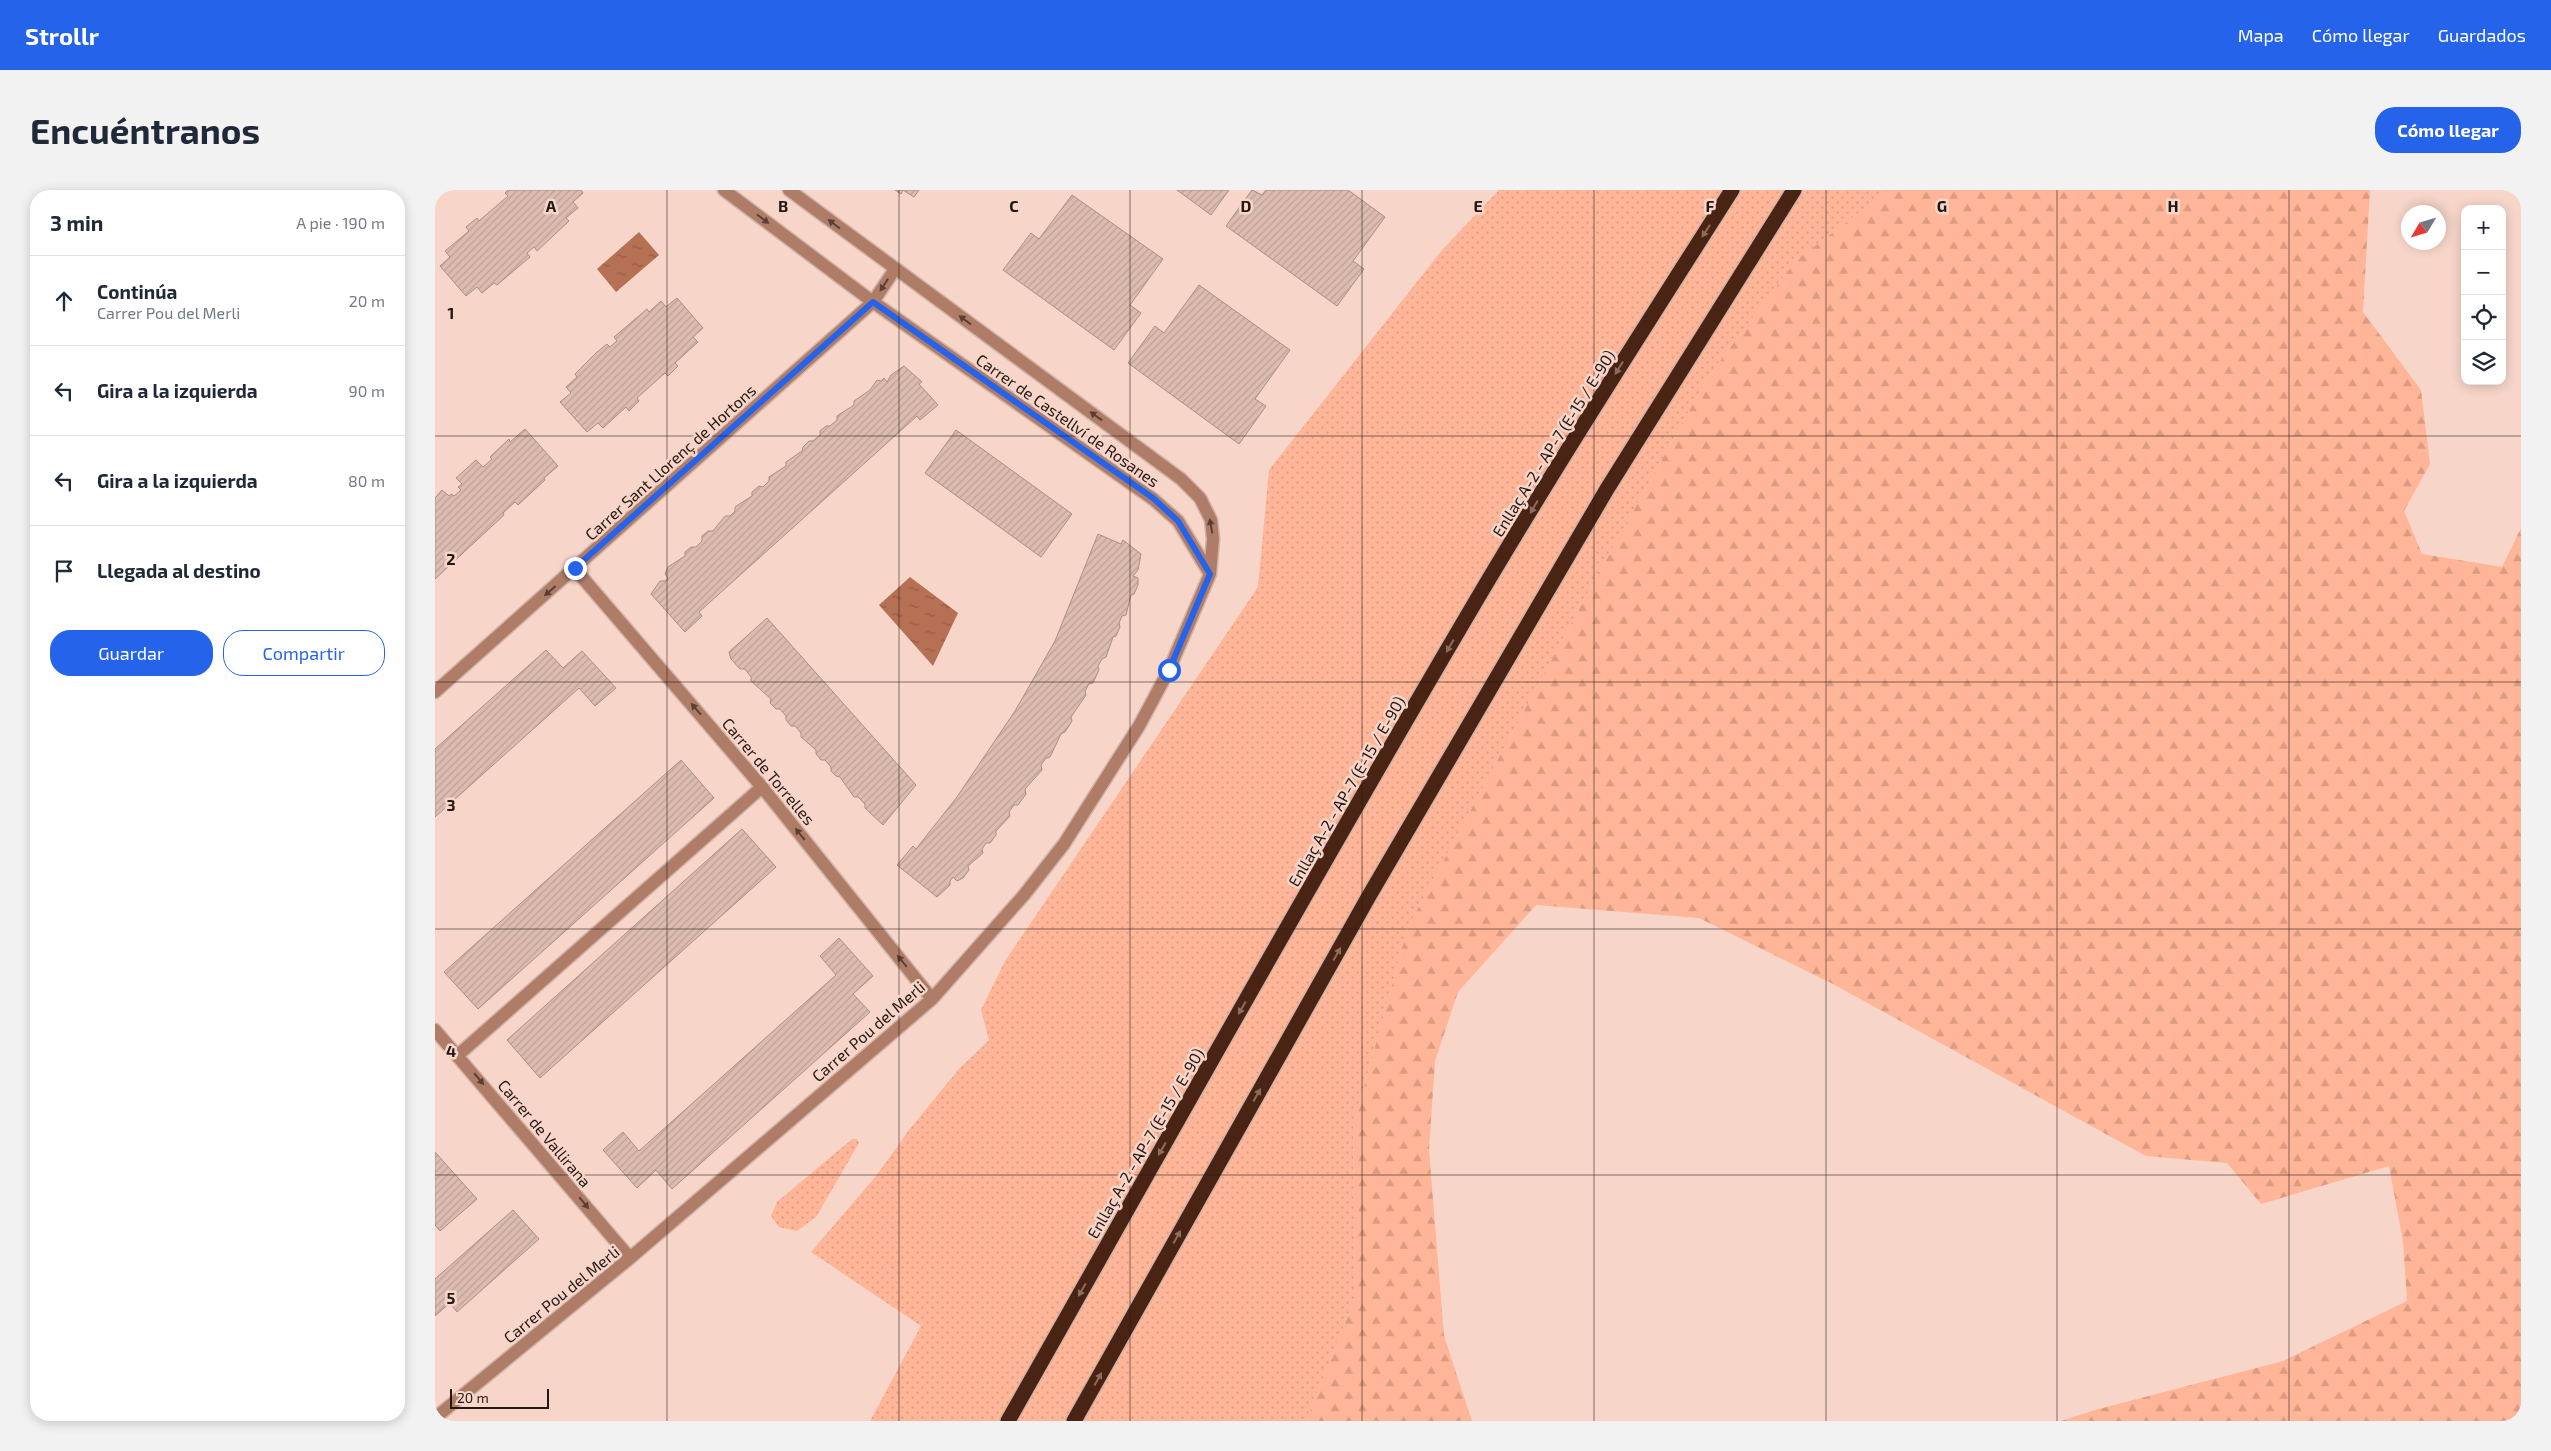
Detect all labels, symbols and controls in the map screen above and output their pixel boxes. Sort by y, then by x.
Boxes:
text: Strollr [25,21,99,50]
text: Mapa [2238,24,2284,46]
text: Cómo llegar [2312,24,2410,46]
text: Guardados [2438,24,2526,46]
button: Cómo llegar [2375,107,2521,153]
text: Encuéntranos [30,109,260,151]
text: A [546,196,557,215]
text: B [778,196,788,215]
text: C [1009,196,1019,215]
text: D [1241,196,1252,215]
text: E [1473,196,1483,215]
text: F [1706,196,1715,215]
text: G [1937,196,1947,215]
text: H [2167,196,2179,215]
north arrow [2401,205,2446,250]
map controls [2461,205,2506,385]
button: + [2461,205,2506,250]
text: 3 min [50,210,103,235]
text: A pie · 190 m [296,213,385,232]
one-way arrow [756,214,769,225]
one-way arrow [828,219,841,229]
one-way arrow [1701,224,1711,238]
button: − [2461,250,2506,295]
one-way arrow [879,279,889,292]
text: Continúa [97,280,177,303]
icon: ahead [50,287,78,315]
text: 20 m [349,291,385,310]
button: locate [2461,295,2506,340]
text: Carrer Pou del Merli [97,303,240,322]
text: 1 [448,303,454,322]
one-way arrow [958,315,972,325]
button: layers [2461,340,2506,385]
street label: Enllaç A-2 - AP-7 (E-15 / E-90) [1488,346,1619,540]
street label: Carrer de Castellví de Rosanes [973,349,1163,491]
one-way arrow [1615,362,1624,375]
icon: left [50,377,78,405]
text: Gira a la izquierda [97,379,258,402]
street label: Carrer Sant Llorenç de Hortons [581,380,760,544]
text: 90 m [349,381,385,400]
one-way arrow [1090,411,1103,422]
icon: left [50,467,78,495]
text: Gira a la izquierda [97,469,258,492]
text: 80 m [348,471,385,490]
one-way arrow [1530,500,1539,513]
one-way arrow [1207,517,1215,533]
text: 2 [446,549,456,568]
icon: arrive [50,557,78,585]
route end [564,557,587,580]
text: Llegada al destino [97,559,261,582]
one-way arrow [544,585,556,597]
button: Guardar [50,630,213,676]
button: Compartir [223,630,385,676]
one-way arrow [1446,638,1454,653]
route start [1158,659,1181,682]
street label: Enllaç A-2 - AP-7 (E-15 / E-90) [1284,692,1409,890]
one-way arrow [691,703,702,715]
street label: Carrer de Torrelles [719,714,819,828]
text: 3 [446,795,456,814]
one-way arrow [795,828,806,841]
one-way arrow [1332,947,1341,960]
one-way arrow [896,954,907,967]
street label: Carrer Pou del Merli [808,977,928,1085]
one-way arrow [1238,1001,1247,1014]
text: 4 [446,1041,456,1060]
street label: Enllaç A-2 - AP-7 (E-15 / E-90) [1083,1044,1208,1242]
one-way arrow [473,1073,484,1086]
street label: Carrer de Vallirana [494,1075,596,1191]
one-way arrow [1253,1088,1261,1103]
one-way arrow [1158,1142,1167,1156]
one-way arrow [578,1197,590,1209]
one-way arrow [1173,1230,1182,1244]
street label: Carrer Pou del Merli [499,1242,623,1346]
one-way arrow [1078,1284,1087,1297]
text: 5 [447,1288,456,1307]
one-way arrow [1093,1372,1102,1385]
scale bar [450,1386,549,1409]
text: 20 m [457,1389,489,1406]

